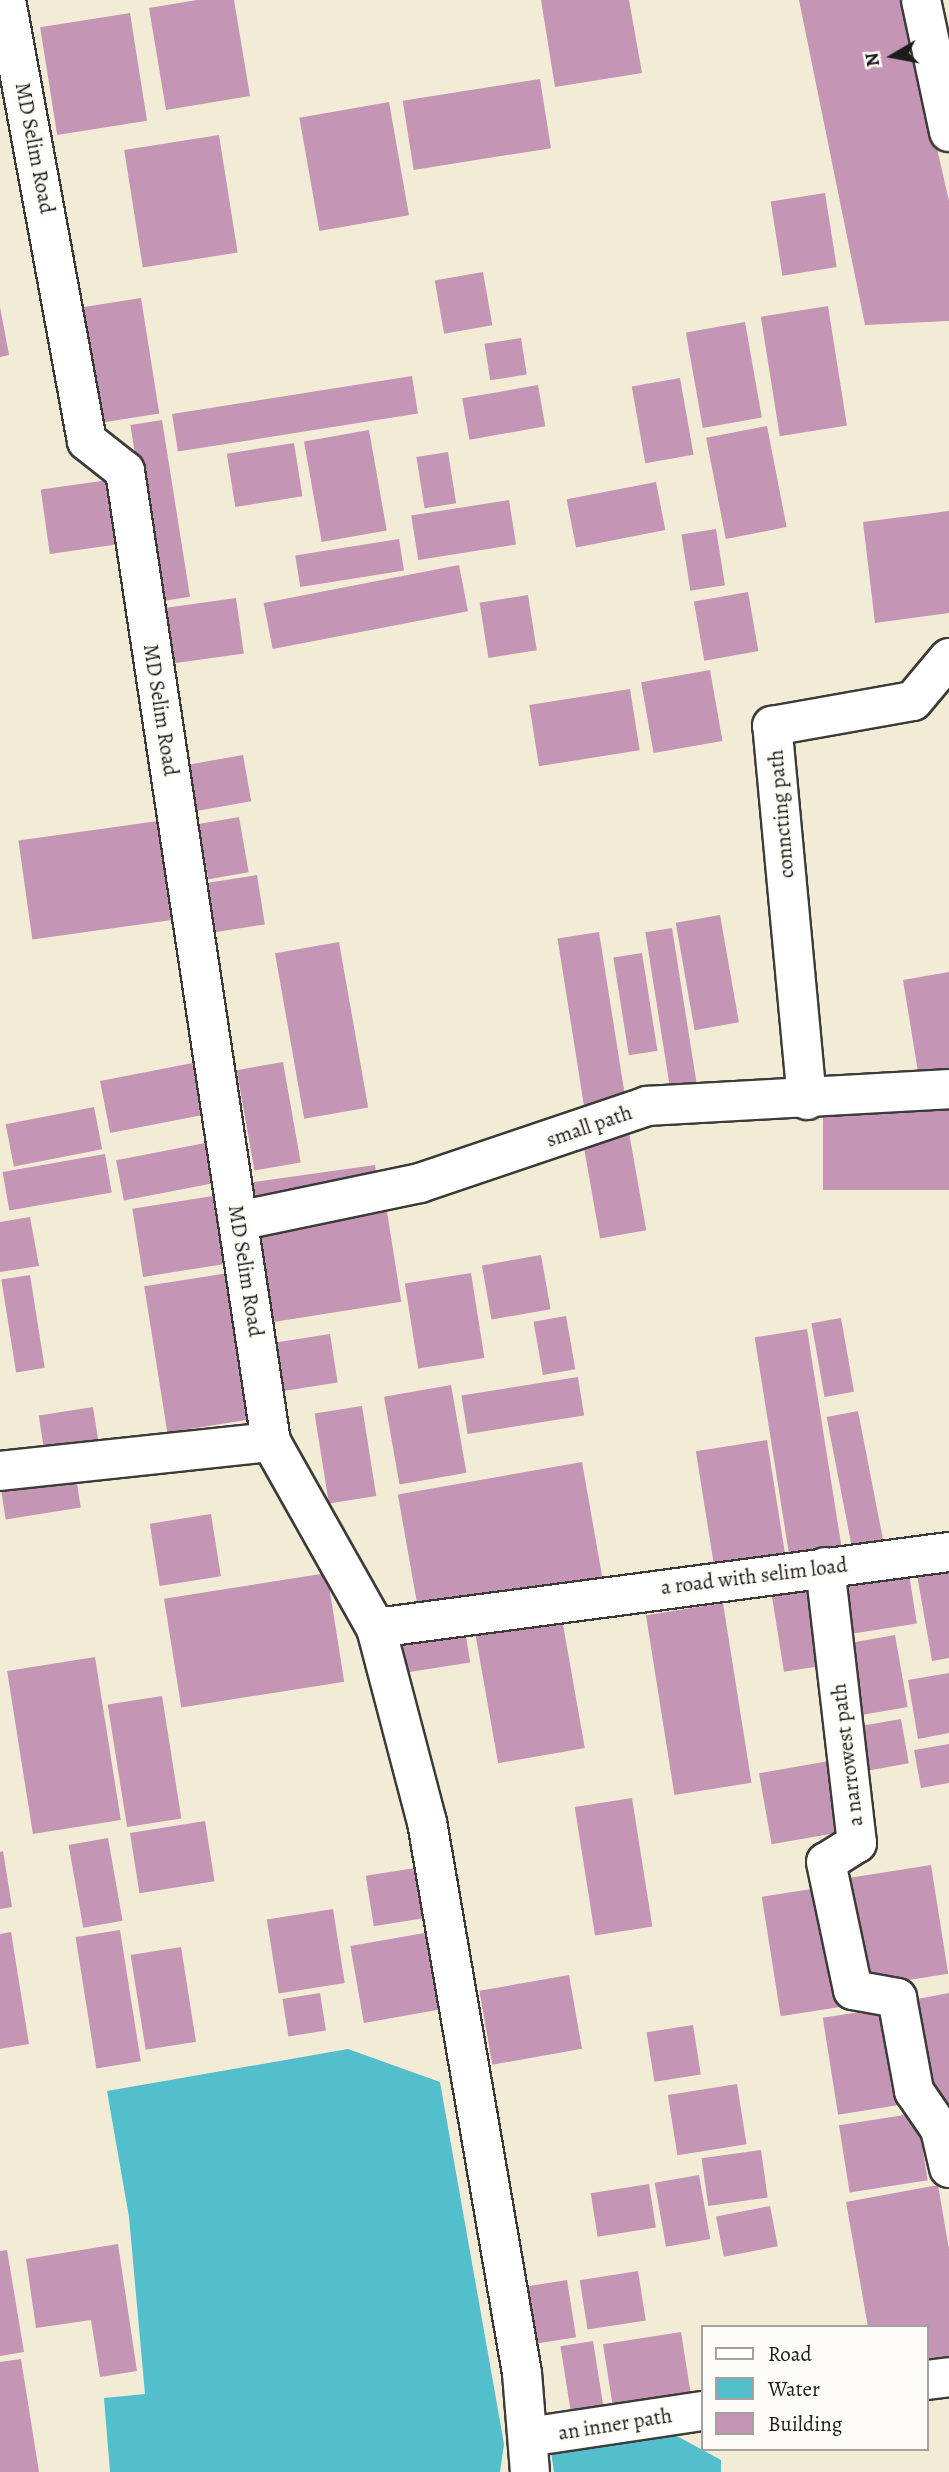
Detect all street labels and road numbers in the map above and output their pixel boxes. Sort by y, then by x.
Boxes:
street label: MD Selim Road [10,80,60,216]
street label: MD Selim Road [138,642,184,778]
street label: conncting path [763,749,799,879]
street label: small path [543,1100,635,1152]
street label: MD Selim Road [223,1203,269,1339]
street label: a road with selim load [659,1552,849,1600]
street label: a narrowest path [826,1682,868,1828]
street label: an inner path [556,2403,674,2445]

